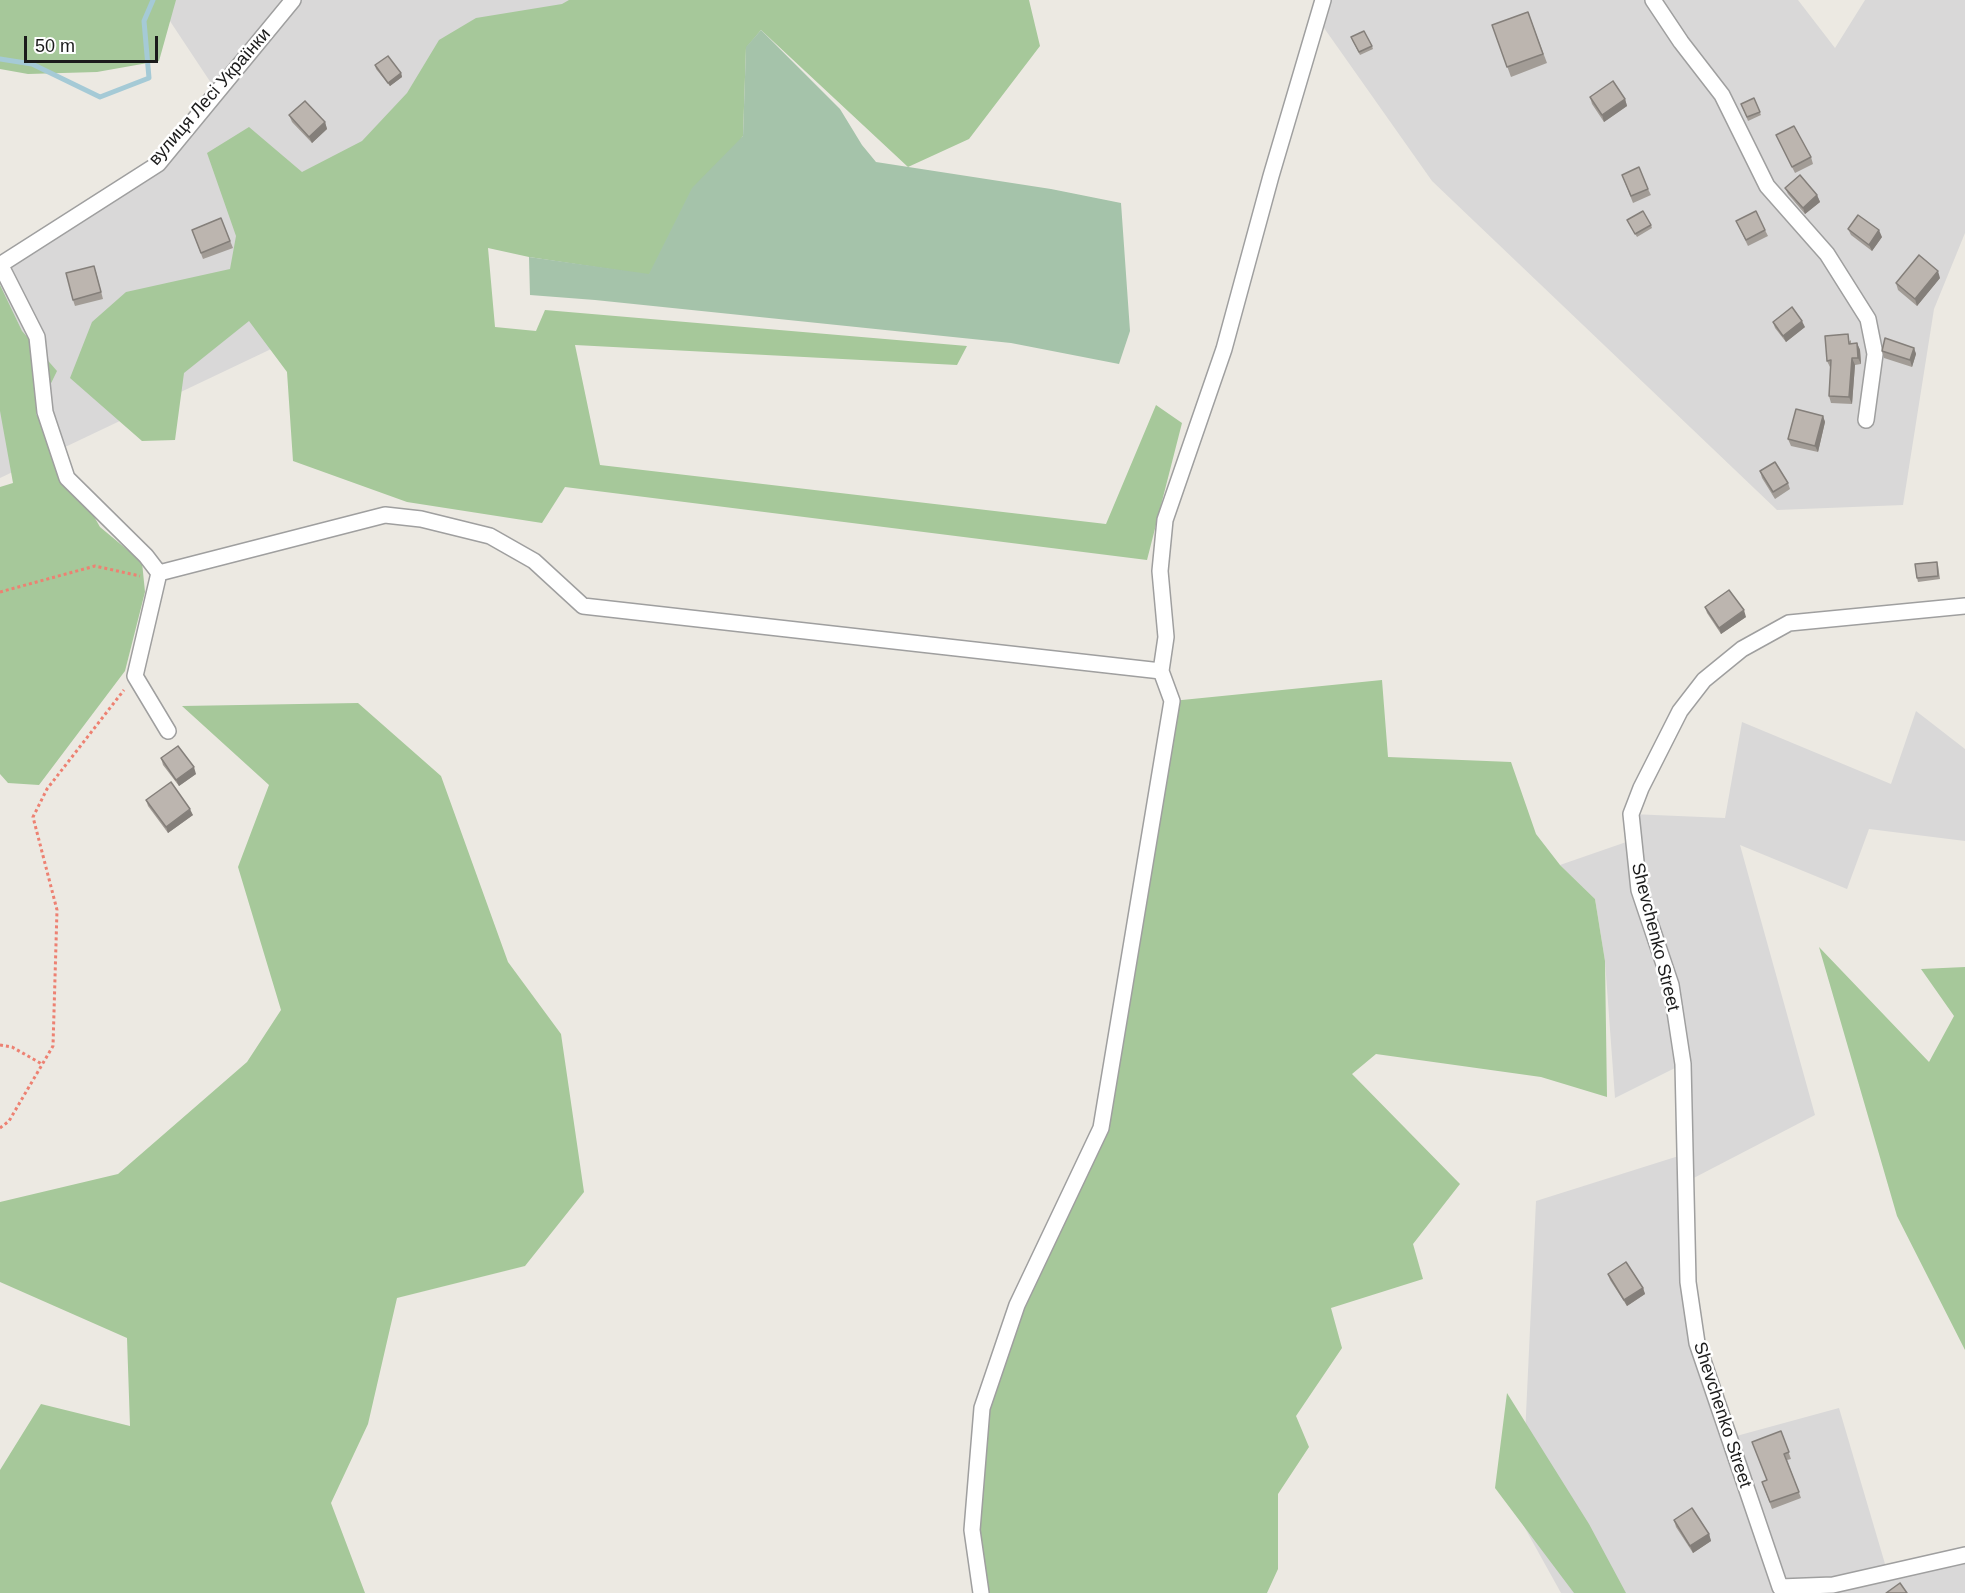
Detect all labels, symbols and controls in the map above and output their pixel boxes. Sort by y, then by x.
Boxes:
scale bar [27,24,160,62]
street label: вулиця Лесі Українки [145,24,275,170]
text: 50 m [35,36,75,56]
street label: Shevchenko Street [1626,861,1684,1013]
street label: Shevchenko Street [1688,1339,1756,1491]

